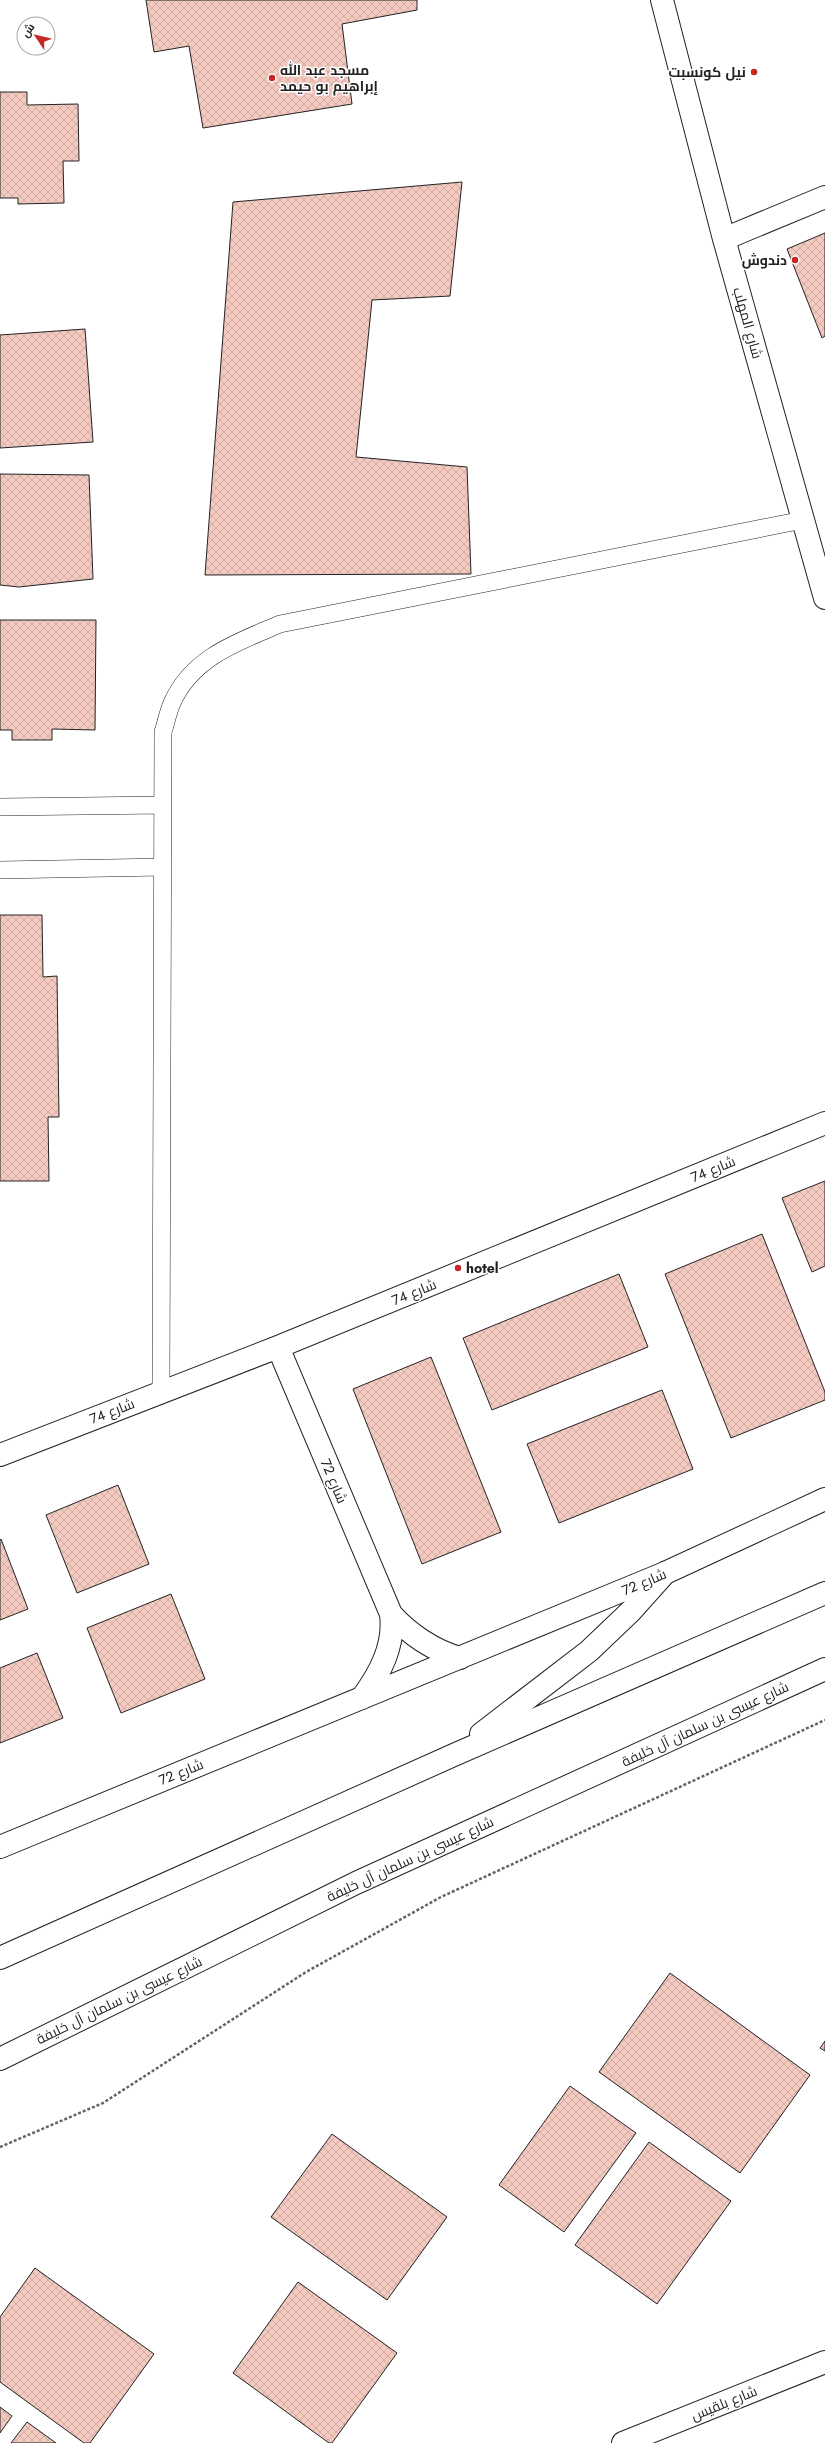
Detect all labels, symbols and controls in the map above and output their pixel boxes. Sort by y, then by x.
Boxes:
north arrow [16,16,56,56]
text: ش [17,20,38,41]
place label: مسجد عبد الله إبراهيم بو حيمد [280,60,378,96]
place label: نيل كونسبت [669,62,746,82]
marker: نيل كونسبت [749,67,759,77]
marker: مسجد عبد الله إبراهيم بو حيمد [267,73,277,83]
place label: دندوش [742,250,787,270]
marker: دندوش [790,255,800,265]
street label: شارع المهلب [728,285,768,361]
street label: شارع 74 [688,1151,738,1187]
place label: hotel [466,1258,498,1278]
marker: hotel [453,1263,463,1273]
street label: شارع 74 [389,1274,439,1310]
street label: شارع 74 [87,1393,137,1429]
street label: شارع 72 [316,1456,352,1506]
street label: شارع 72 [619,1564,669,1600]
street label: شارع عيسى بن سلمان آل خليفة [618,1676,792,1772]
street label: شارع 72 [156,1754,206,1790]
street label: شارع عيسى بن سلمان آل خليفة [323,1811,497,1907]
street label: شارع عيسى بن سلمان آل خليفة [33,1951,205,2049]
street label: شارع بلقيس [688,2381,760,2425]

